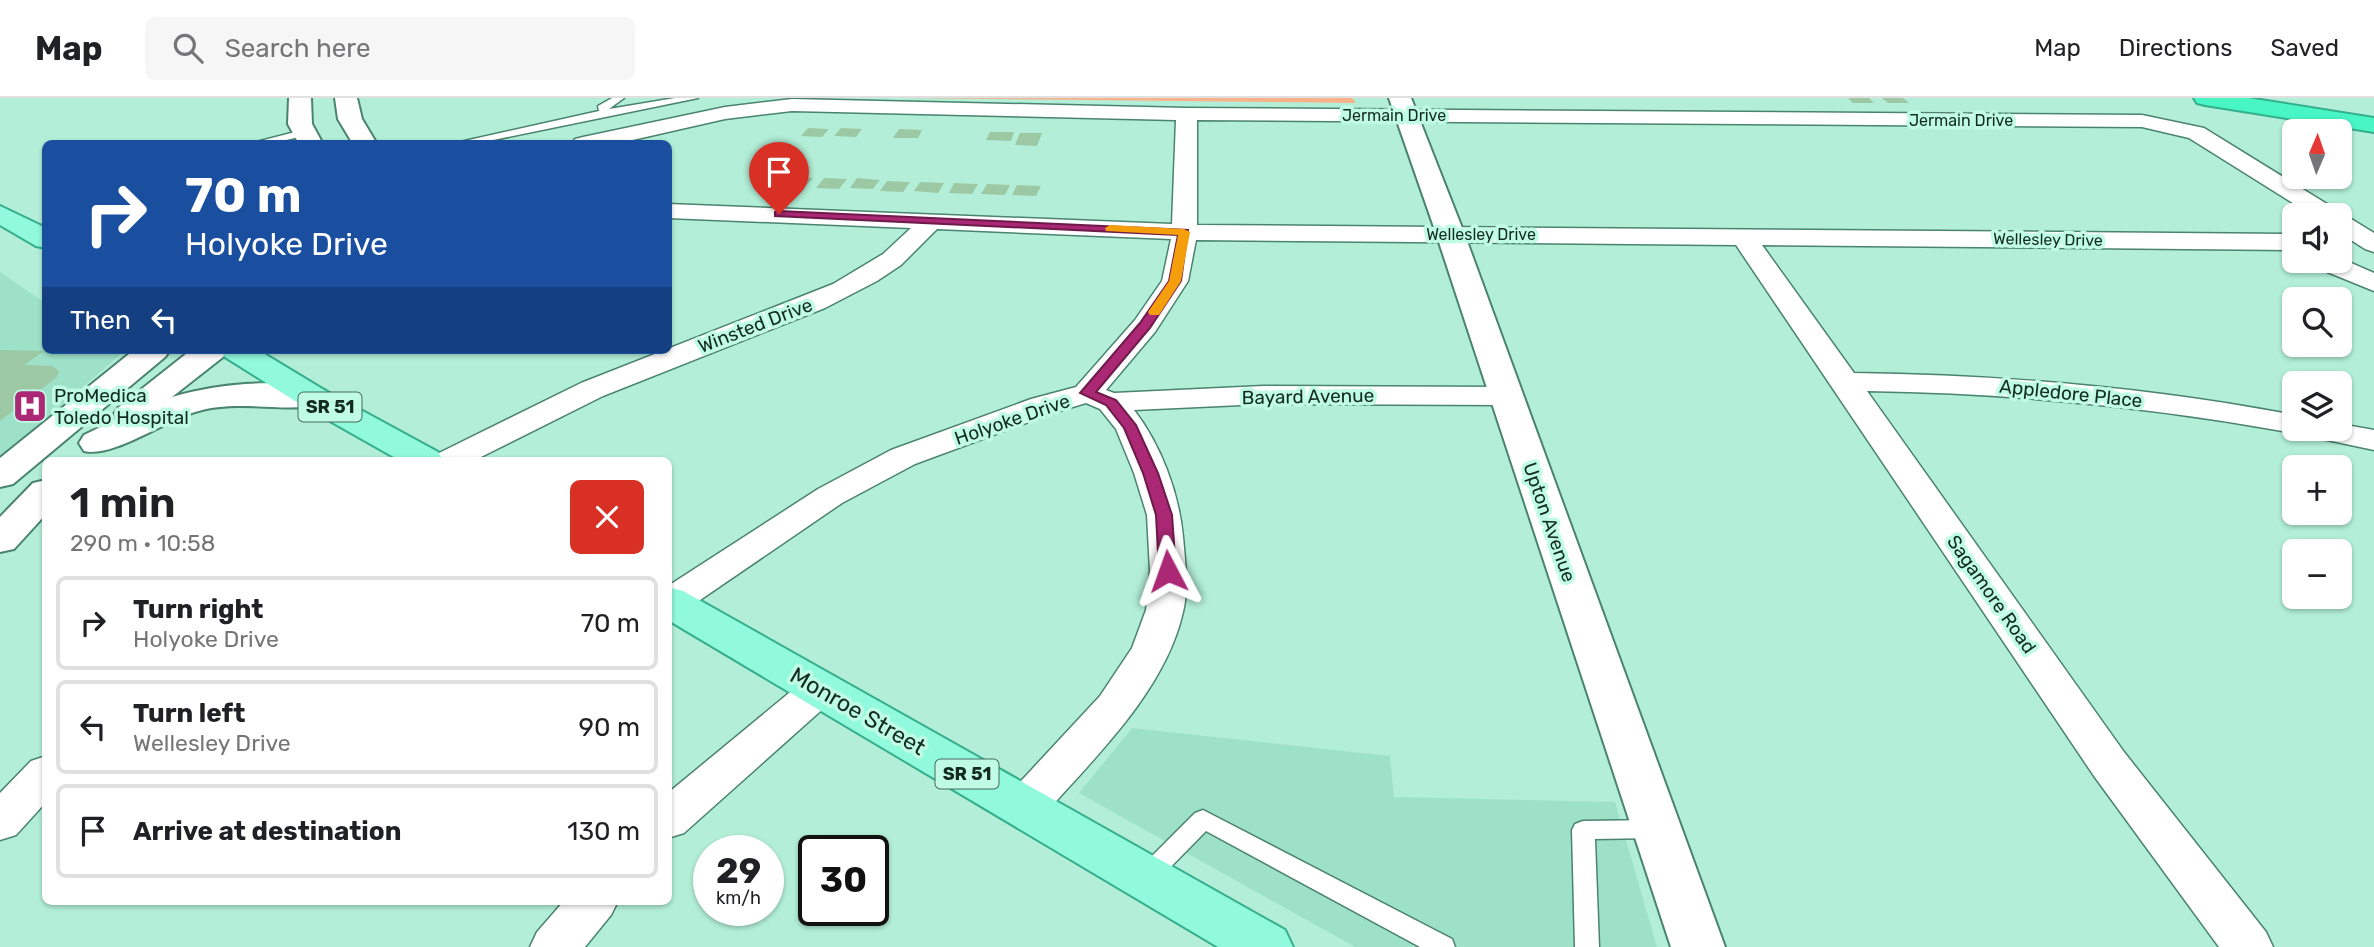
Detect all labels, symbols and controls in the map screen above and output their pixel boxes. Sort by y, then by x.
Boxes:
search box [145,17,635,80]
text: Map [35,29,103,68]
icon: search [169,29,207,67]
text: Search here [225,33,370,64]
text: Map [2034,34,2081,62]
text: Directions [2119,34,2232,62]
text: Saved [2270,34,2339,62]
street label: Jermain Drive [1342,106,1446,125]
street label: Jermain Drive [1909,111,2013,130]
north arrow [2282,119,2352,189]
map controls [2282,119,2352,609]
pin [749,142,809,214]
icon: arrive [760,153,798,191]
text: 70 m [185,166,302,224]
icon: right [70,168,161,259]
button: sound [2282,203,2352,273]
text: Holyoke Drive [185,225,388,263]
street label: Wellesley Drive [1426,225,1536,244]
street label: Wellesley Drive [1993,229,2103,250]
button: search [2282,287,2352,357]
street label: Winsted Drive [695,293,816,358]
icon: left [145,301,183,339]
text: Then [70,305,131,336]
button: layers [2282,371,2352,441]
street label: Appledore Place [1998,375,2144,412]
place label: ProMedica Toledo Hospital [54,384,189,429]
street label: Bayard Avenue [1242,384,1375,409]
hospital icon: ProMedica Toledo Hospital [11,387,49,425]
street label: Holyoke Drive [951,389,1073,450]
road number: SR 51 [298,393,362,422]
button: + [2282,455,2352,525]
street label: Upton Avenue [1518,459,1581,585]
text: 1 min [70,478,176,528]
button: close [570,480,644,554]
text: 290 m · 10:58 [70,529,215,557]
street label: Sagamore Road [1942,531,2041,658]
position arrow [1131,534,1205,608]
button: − [2282,539,2352,609]
text: Turn right [133,594,263,625]
icon: right [74,604,112,642]
text: 70 m [581,608,640,639]
text: Holyoke Drive [133,625,279,653]
street label: Monroe Street [785,661,931,761]
text: Turn left [133,698,245,729]
icon: left [74,708,112,746]
text: 90 m [579,712,640,743]
text: Wellesley Drive [133,729,291,757]
road number: SR 51 [936,760,998,788]
icon: arrive [74,812,112,850]
text: Arrive at destination [133,816,401,847]
text: 130 m [567,816,640,847]
speed limit sign: 30 [798,835,889,926]
text: 29 [716,850,761,892]
text: km/h [716,887,761,909]

